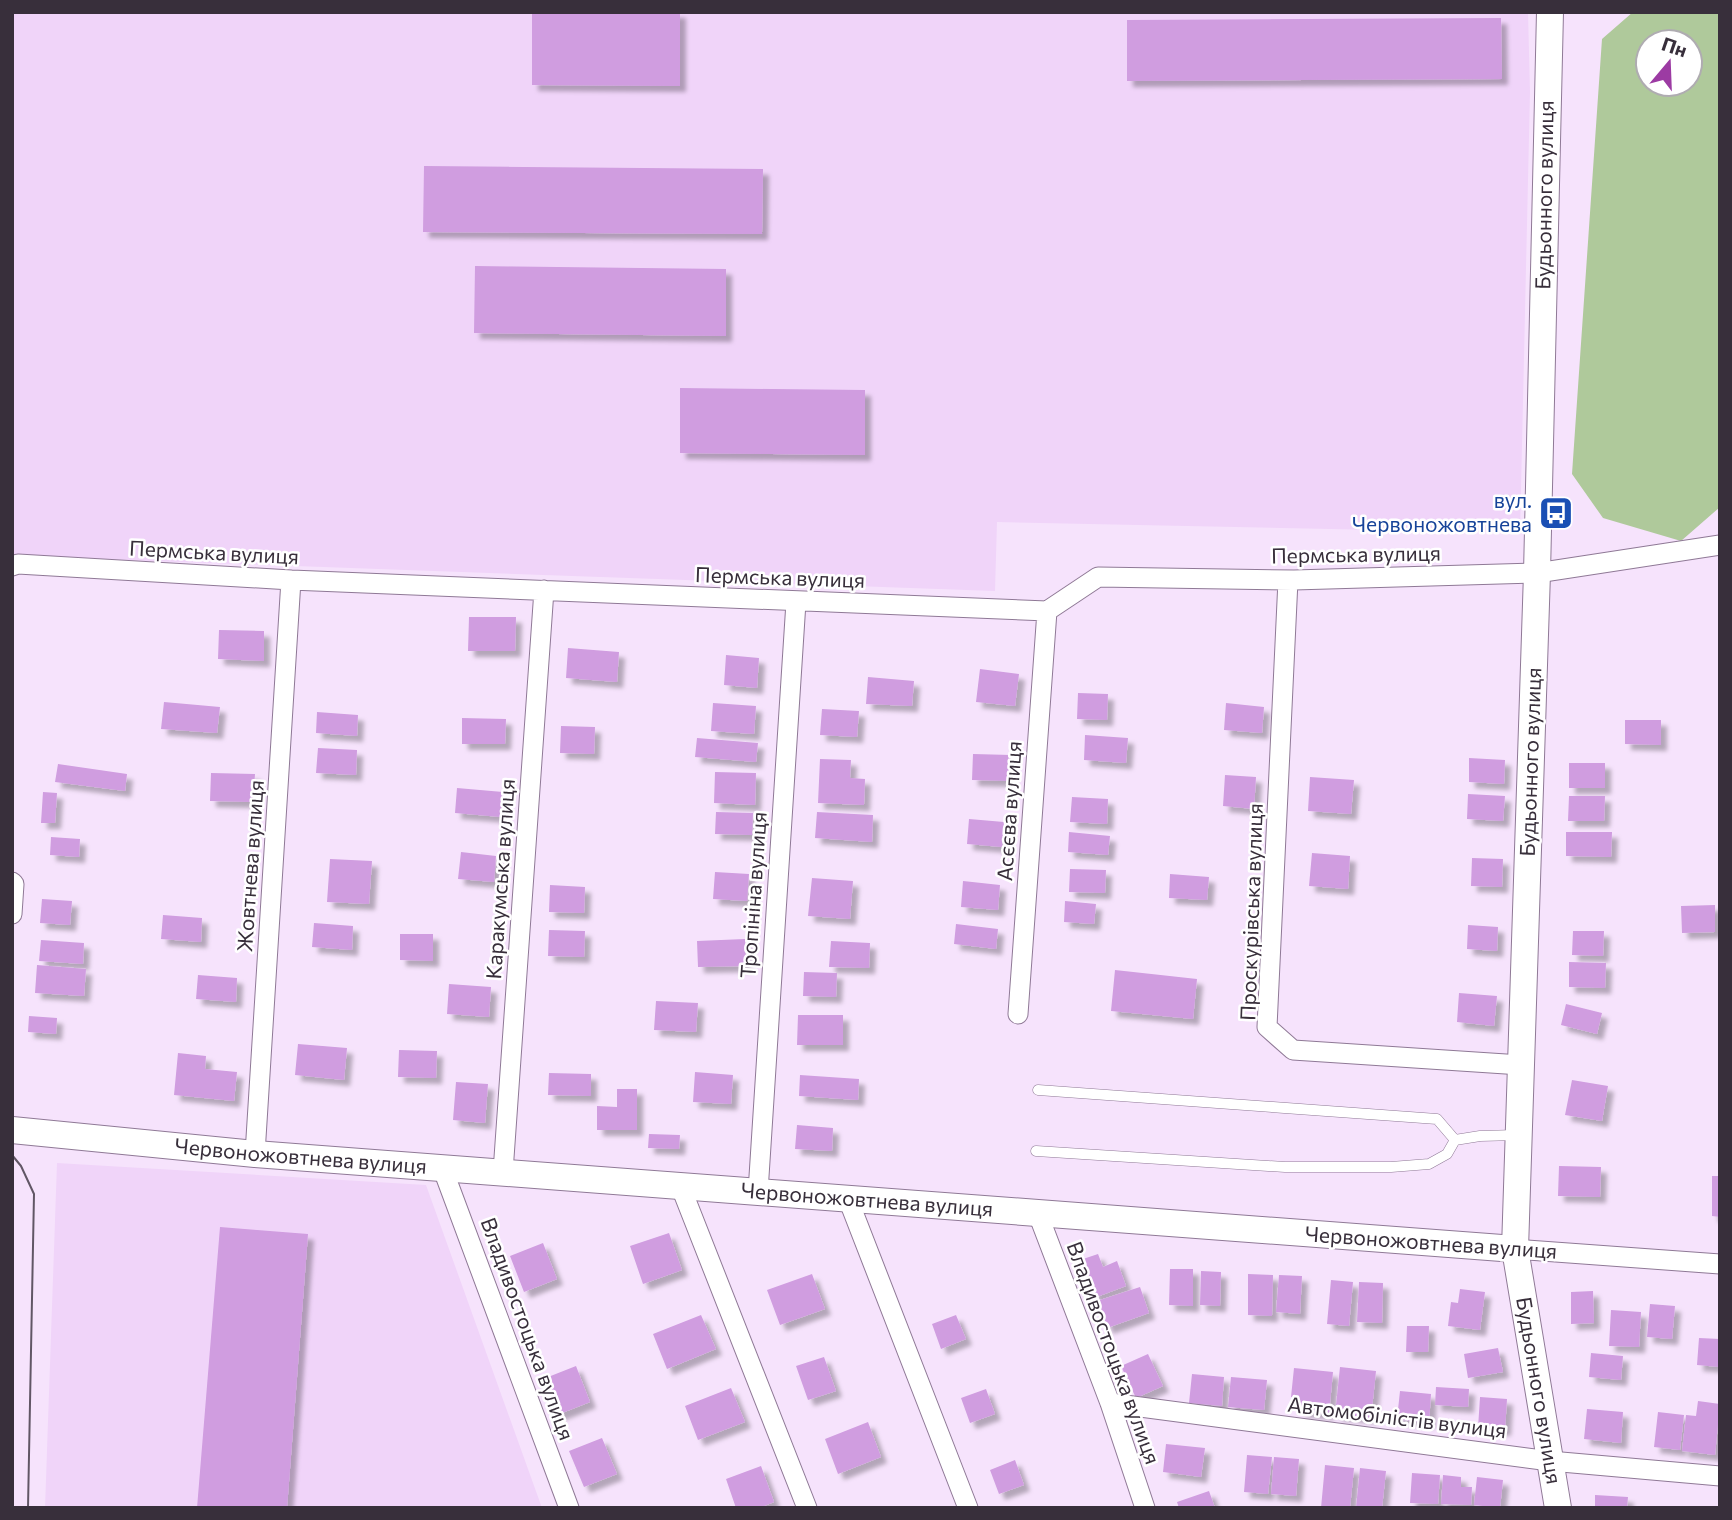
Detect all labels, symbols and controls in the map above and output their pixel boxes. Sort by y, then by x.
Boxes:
north arrow [1634,28,1704,98]
text: Пн [1659,31,1690,61]
street label: Будьонного вулиця [1529,100,1558,290]
place label: вул. Червоножовтнева [1352,487,1532,536]
bus stop icon: вул. Червоножовтнева [1537,494,1575,532]
street label: Пермська вулиця [129,535,300,568]
street label: Пермська вулиця [1271,540,1441,567]
street label: Пермська вулиця [695,561,865,592]
street label: Будьонного вулиця [1514,667,1545,857]
street label: Асєєва вулиця [991,740,1026,882]
street label: Каракумська вулиця [480,778,519,980]
street label: Жовтнева вулиця [231,779,268,953]
street label: Проскурівська вулиця [1234,803,1267,1021]
street label: Тропініна вулиця [734,811,771,979]
street label: Червоножовтнева вулиця [174,1132,428,1178]
street label: Червоножовтнева вулиця [740,1177,994,1221]
street label: Владивостоцька вулиця [476,1214,580,1443]
street label: Червоножовтнева вулиця [1304,1220,1558,1263]
street label: Владивостоцька вулиця [1062,1238,1166,1467]
street label: Будьонного вулиця [1512,1295,1568,1486]
street label: Автомобілістів вулиця [1286,1391,1508,1442]

